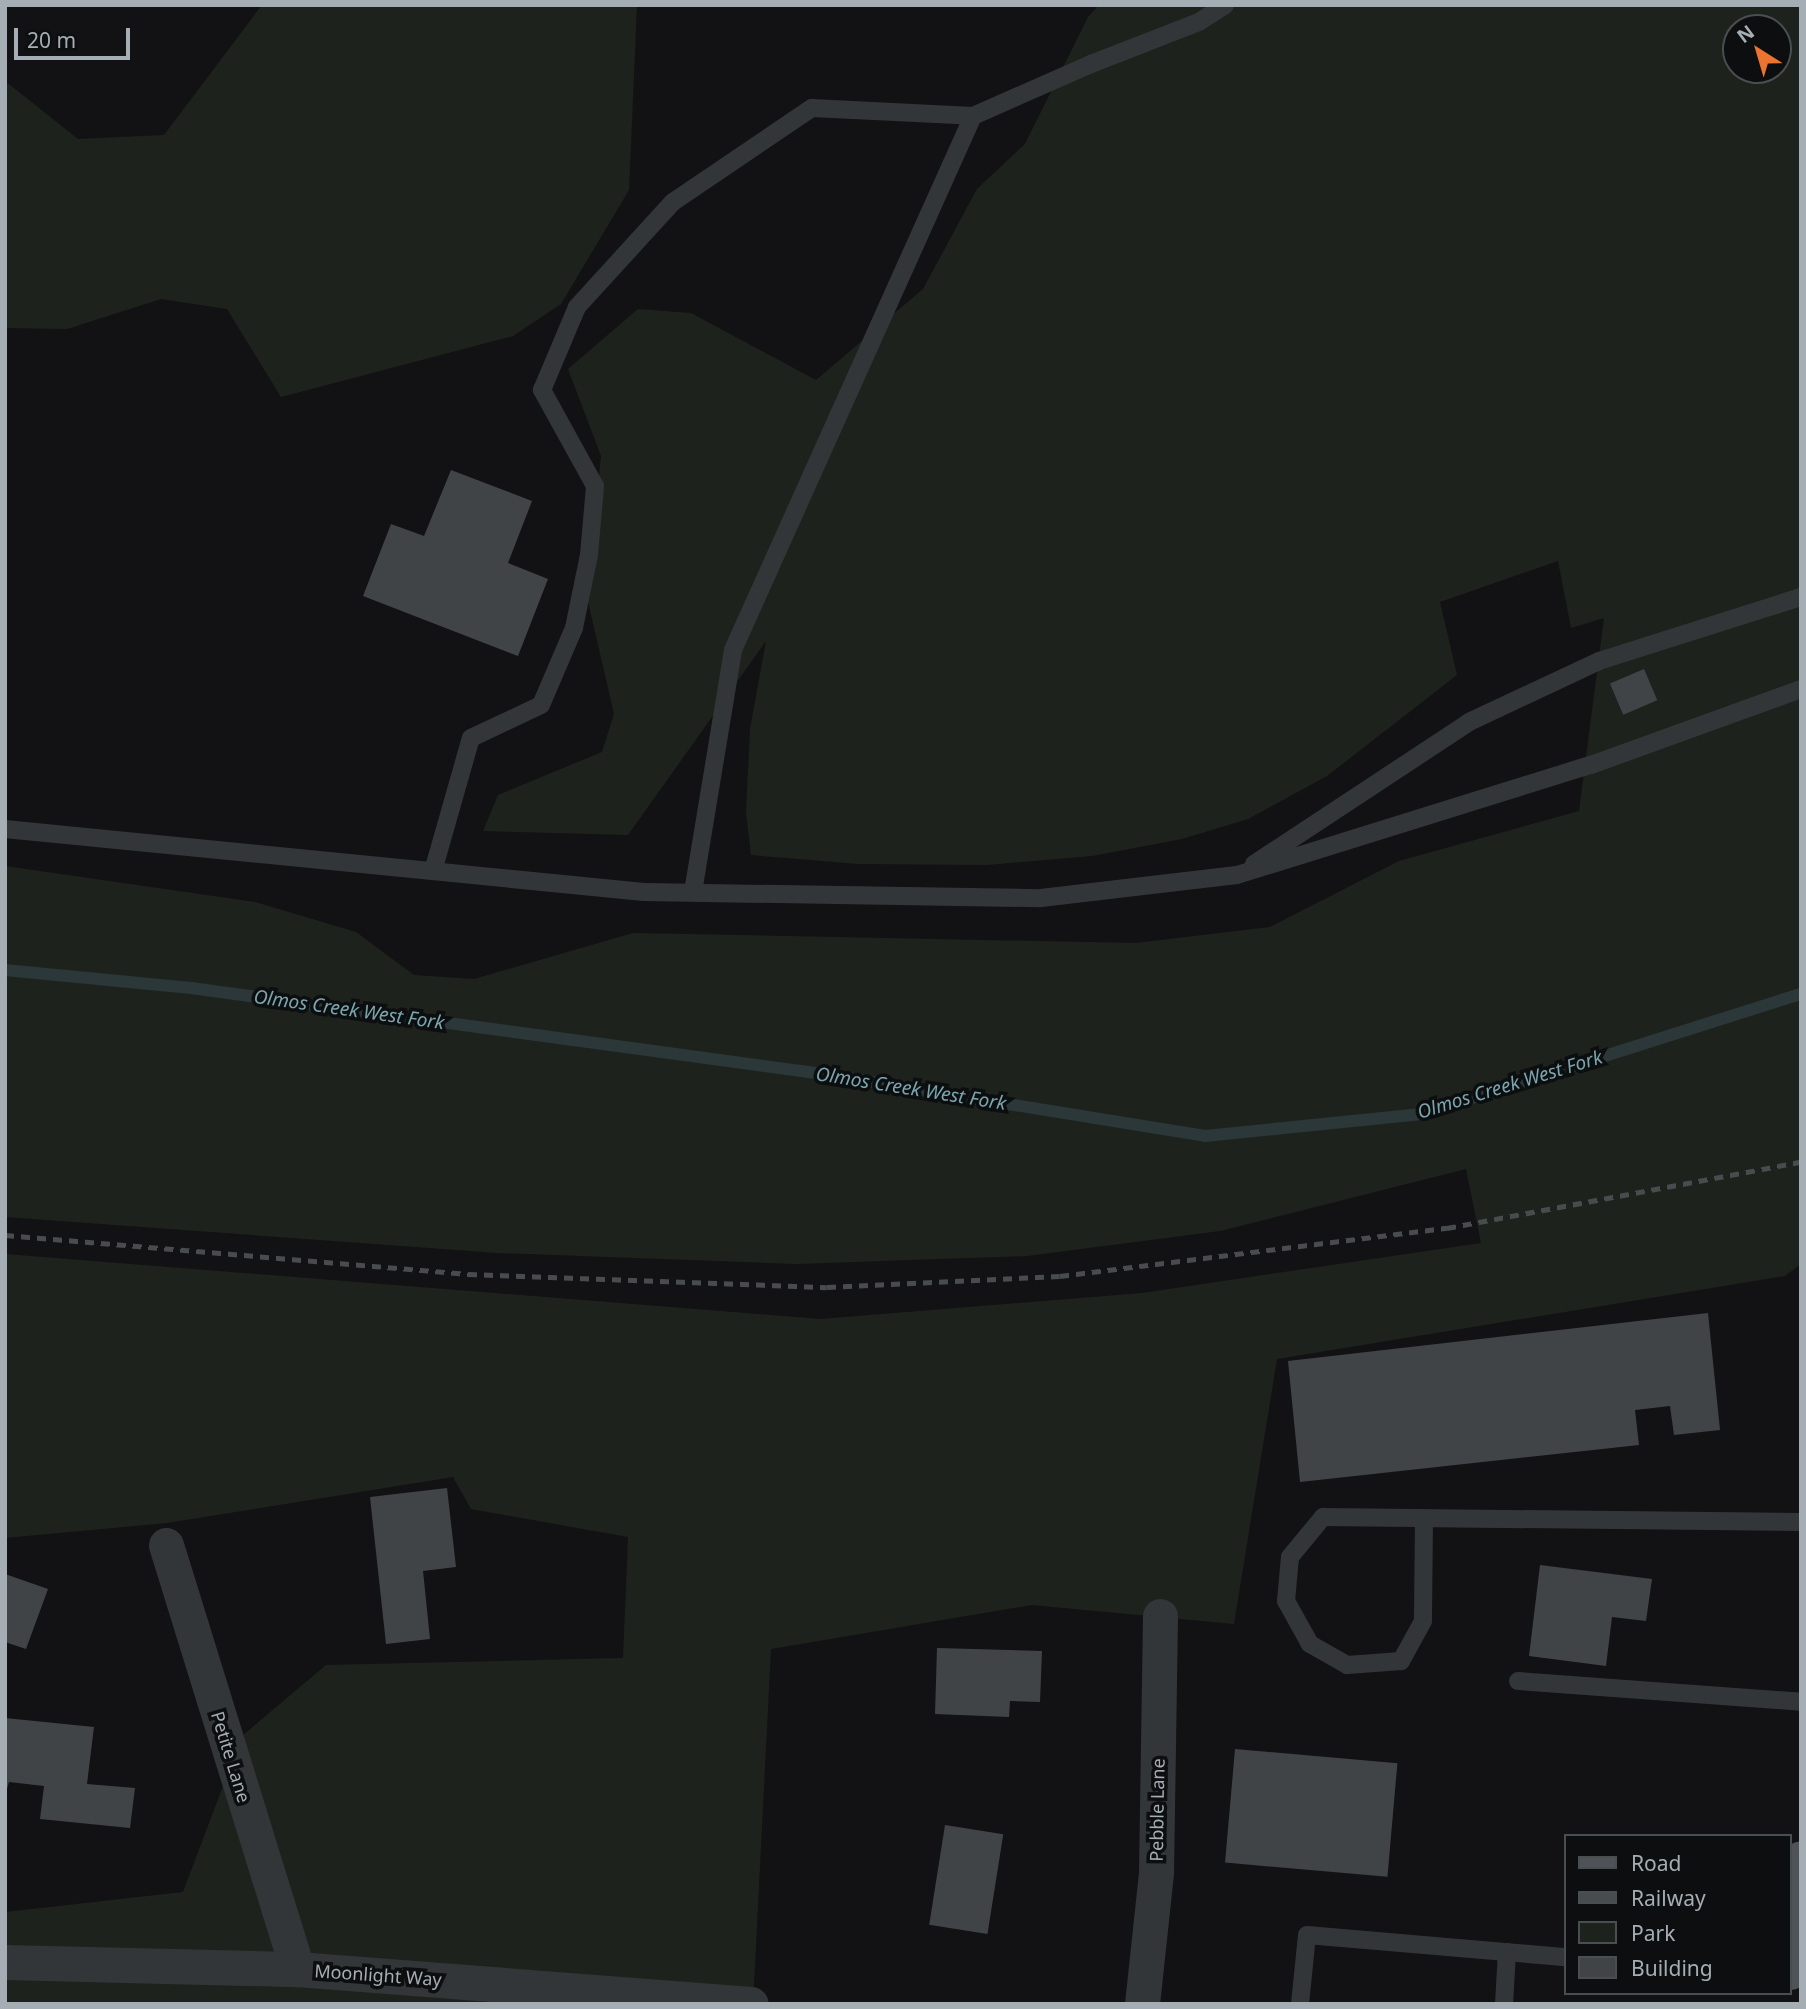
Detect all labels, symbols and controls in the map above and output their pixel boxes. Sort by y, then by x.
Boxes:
scale bar [18,14,133,58]
north arrow [1722,14,1792,84]
text: N [1732,19,1760,49]
text: 20 m [27,26,76,54]
water label: Olmos Creek West Fork [252,985,446,1035]
water label: Olmos Creek West Fork [1415,1046,1605,1124]
water label: Olmos Creek West Fork [814,1063,1008,1115]
street label: Petite Lane [207,1709,255,1805]
street label: Pebble Lane [1145,1758,1169,1862]
legend [1564,1834,1792,1995]
text: Road [1631,1849,1681,1877]
text: Railway [1631,1884,1706,1912]
text: Park [1631,1919,1675,1947]
text: Building [1631,1954,1713,1982]
street label: Moonlight Way [314,1960,442,1990]

